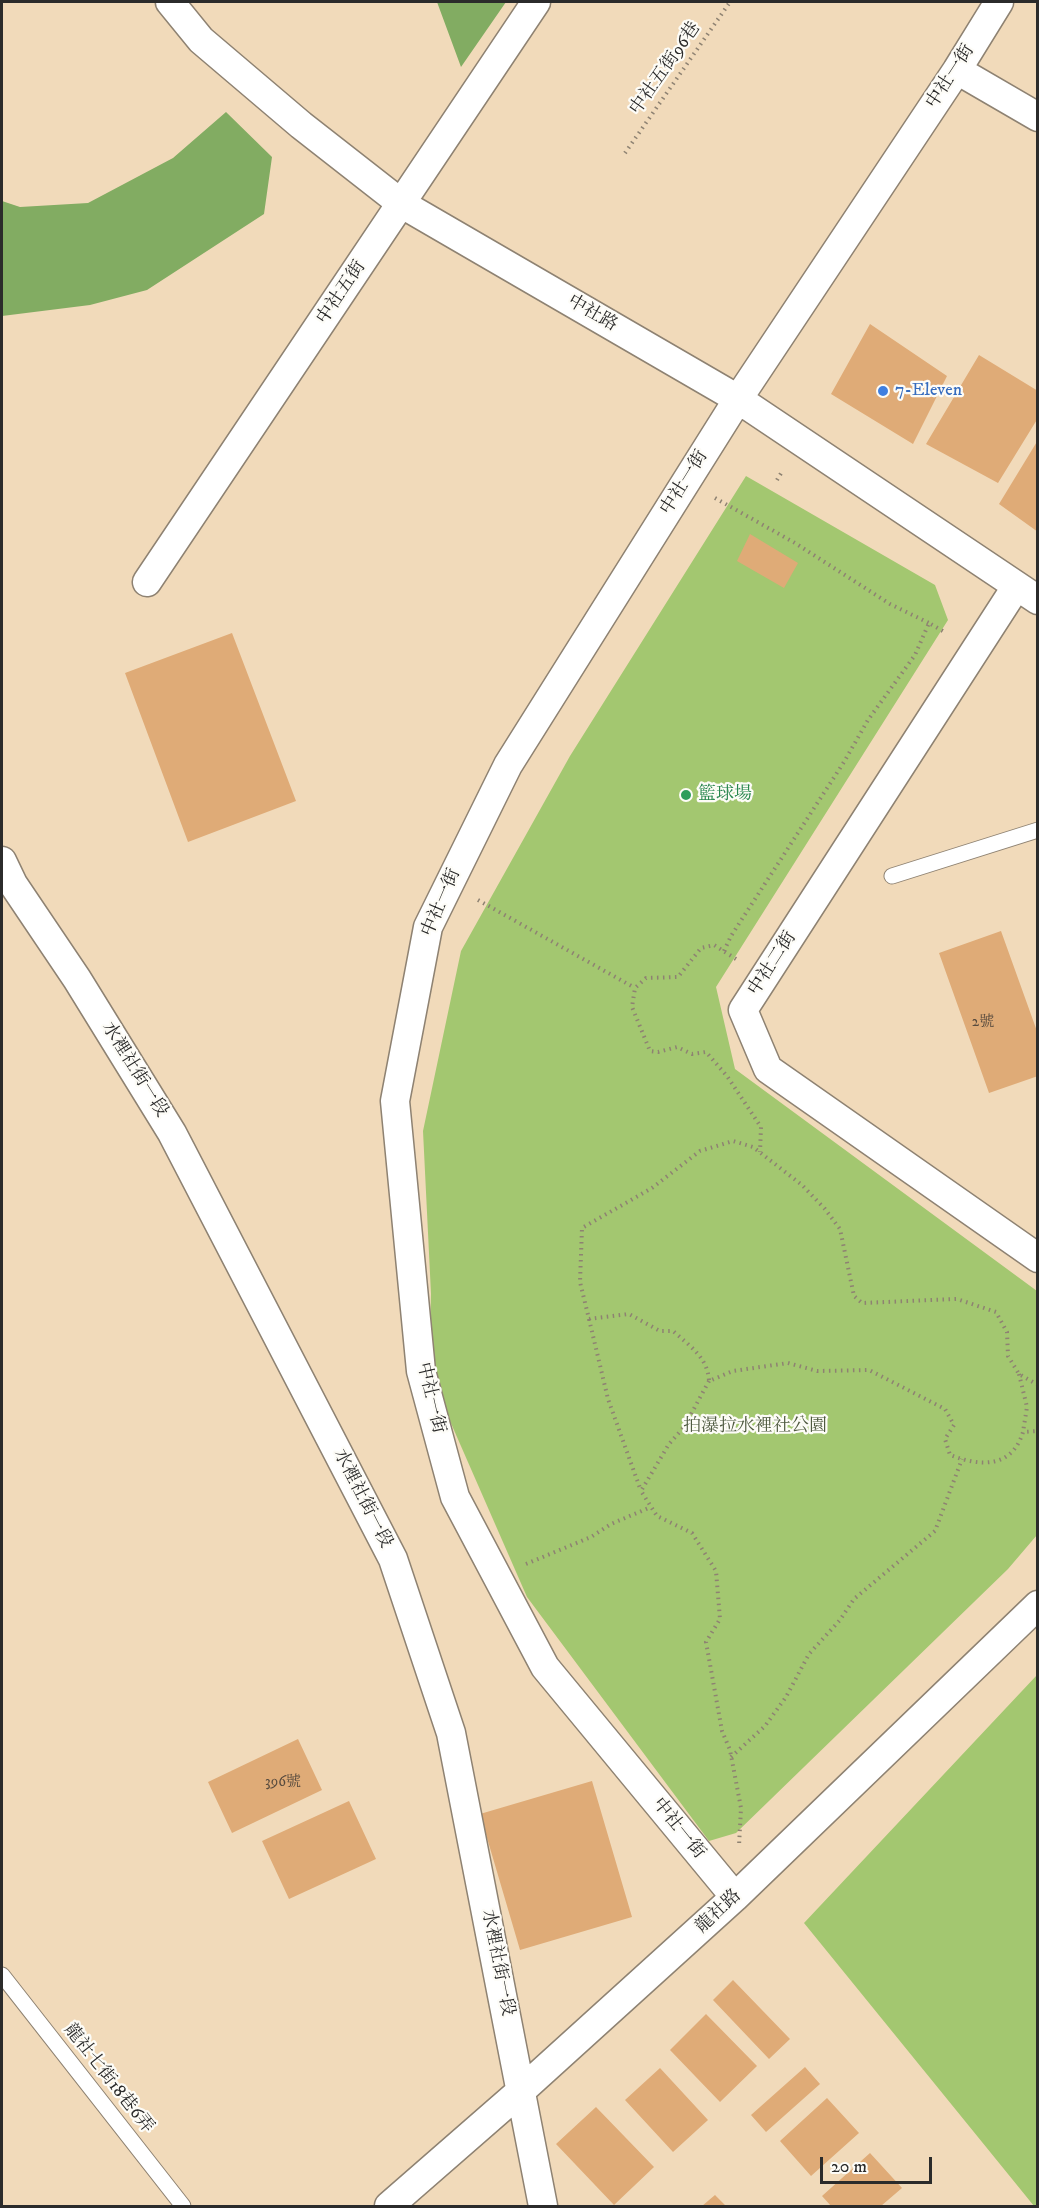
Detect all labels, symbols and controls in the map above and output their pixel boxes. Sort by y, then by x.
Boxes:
street label: 中社五街96巷 [626,18,706,120]
street label: 中社一街 [922,41,980,113]
street label: 中社五街 [313,257,371,329]
street label: 中社路 [563,291,621,337]
place label: 7-Eleven [895,380,962,402]
marker: 7-Eleven [876,384,890,398]
street label: 中社一街 [657,447,713,519]
place label: 籃球場 [698,784,752,806]
marker: 籃球場 [679,788,693,802]
street label: 中社一街 [418,866,466,940]
street label: 中社二街 [744,928,802,1000]
house number: 2號 [972,1014,994,1032]
street label: 水裡社街一段 [96,1018,172,1122]
street label: 中社一街 [411,1360,449,1436]
park label: 拍瀑拉水裡社公園 [683,1416,827,1438]
street label: 水裡社街一段 [328,1446,396,1552]
house number: 396號 [265,1774,301,1792]
street label: 中社一街 [647,1794,709,1864]
street label: 龍社路 [692,1886,746,1938]
street label: 水裡社街一段 [476,1908,518,2018]
street label: 龍社七街18巷6弄 [59,2020,157,2138]
scale bar [823,2145,936,2183]
text: 20 m [831,2156,867,2178]

